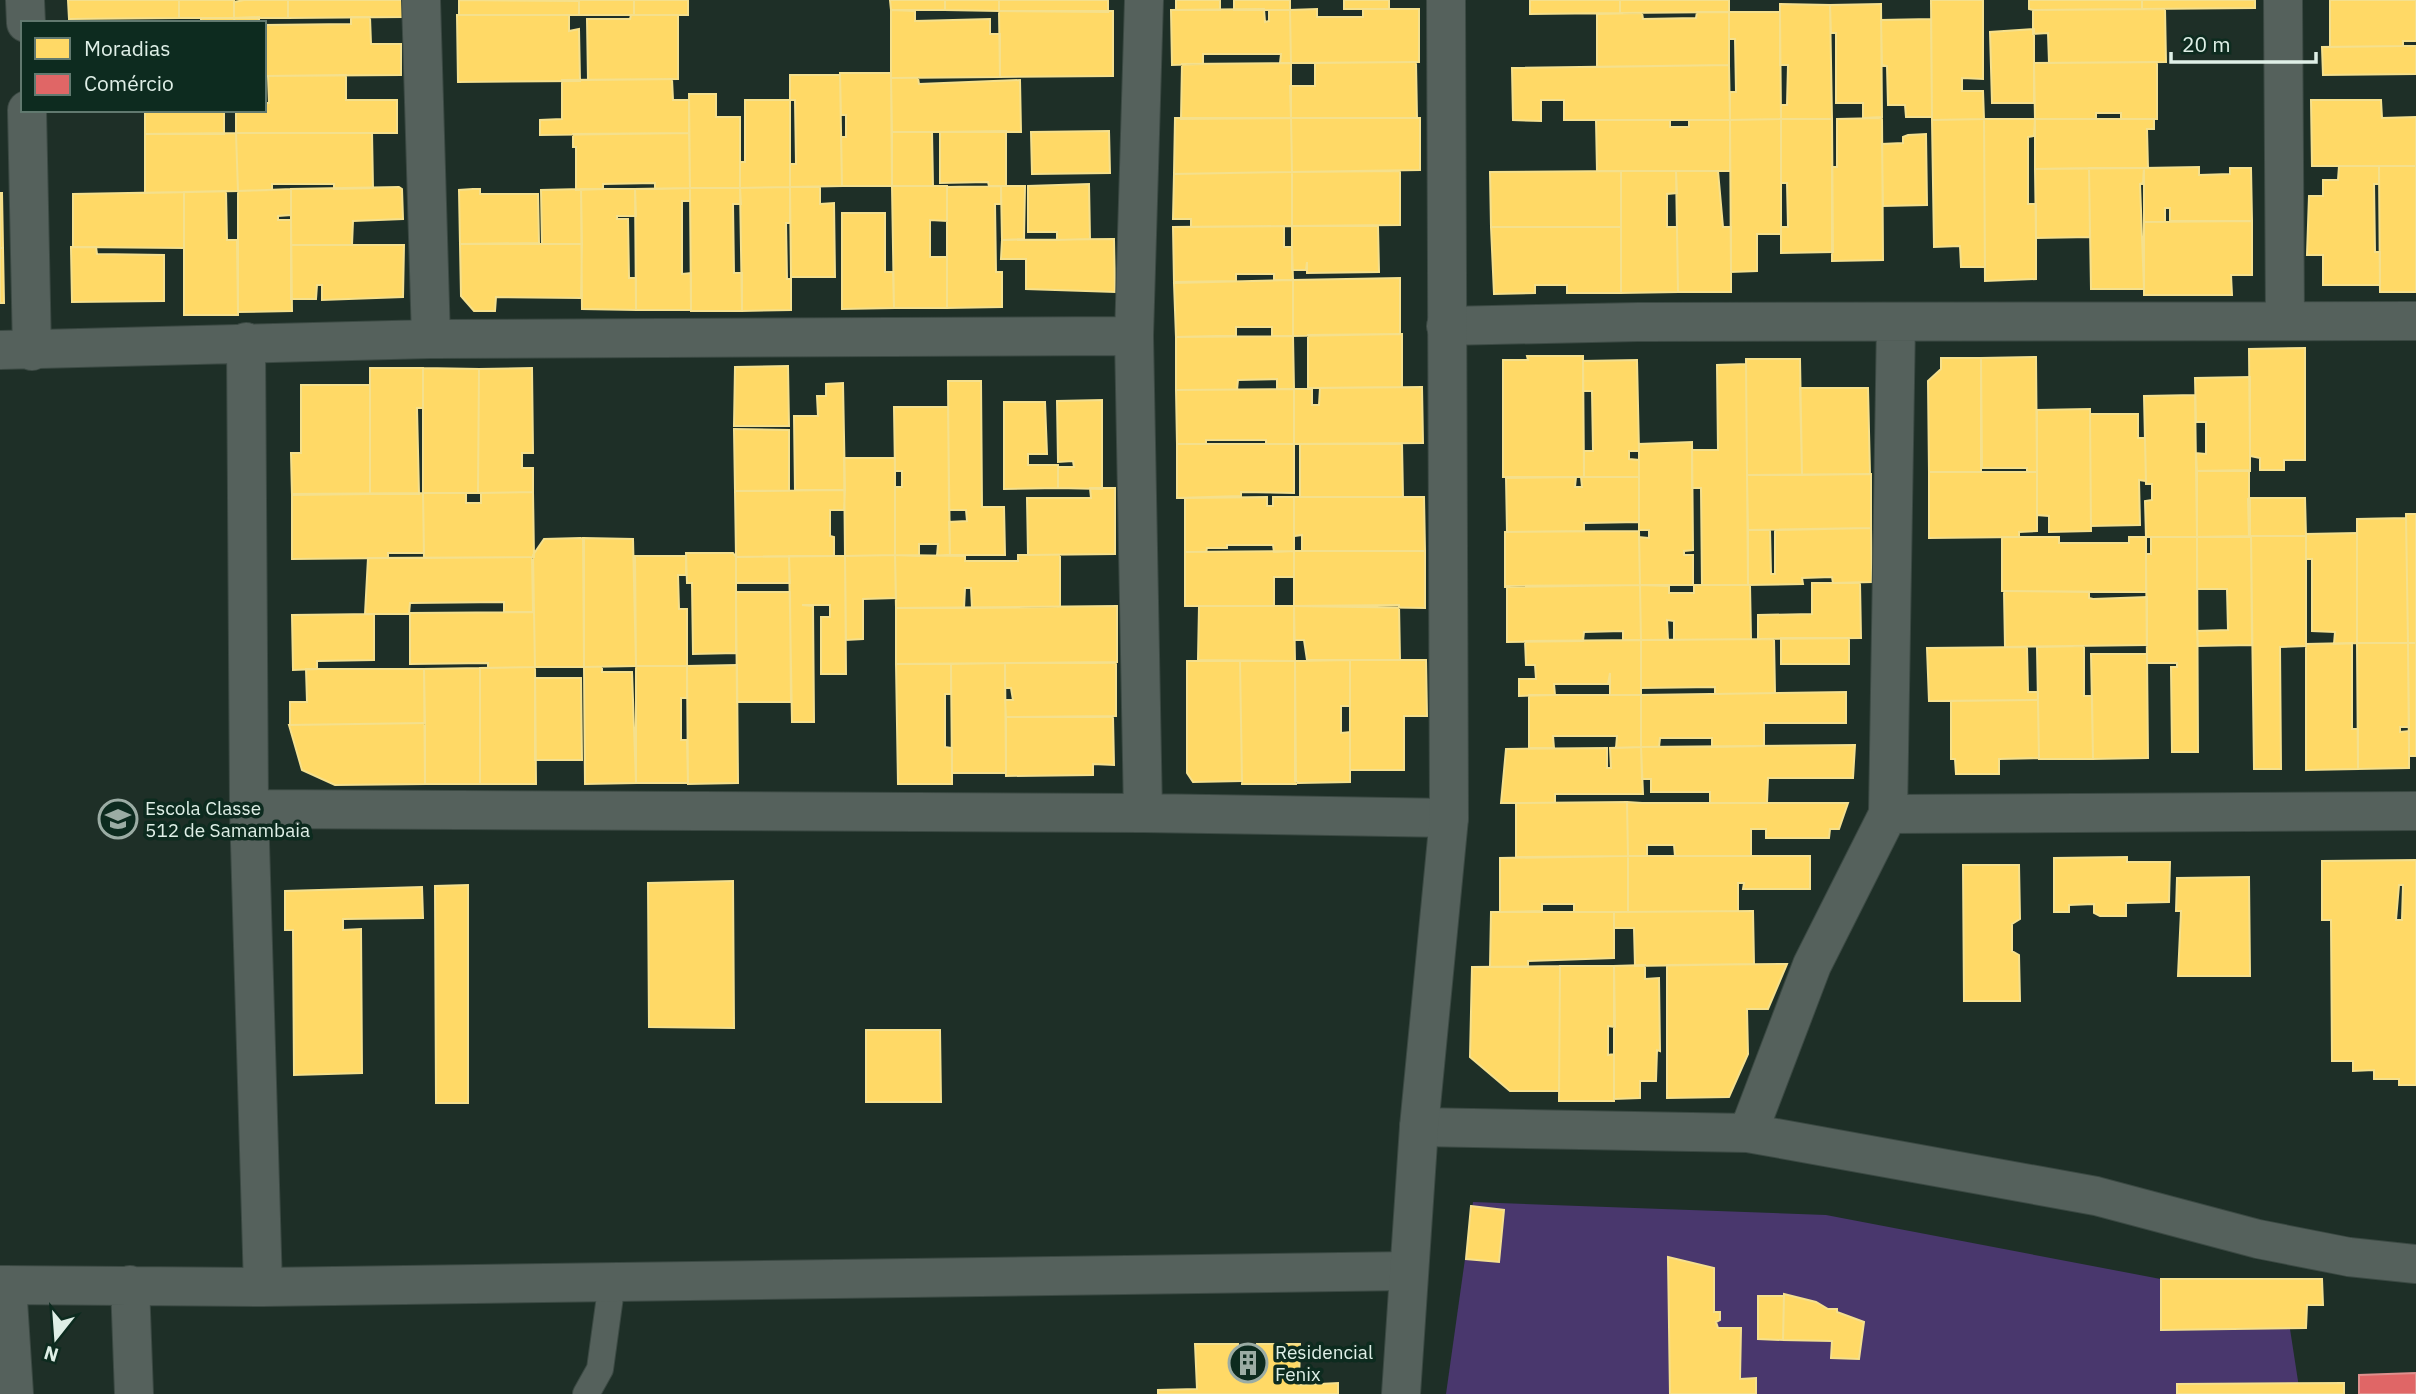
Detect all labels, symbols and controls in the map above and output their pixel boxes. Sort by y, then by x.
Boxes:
legend [21,21,266,112]
scale bar [2171,21,2316,65]
text: 20 m [2182,30,2231,58]
text: Moradias [84,34,171,62]
text: Comércio [84,69,174,97]
place label: Escola Classe 512 de Samambaia [145,796,310,842]
school or university icon: Escola Classe 512 de Samambaia [97,798,139,840]
north arrow [21,1303,91,1373]
place label: Residencial Fenix [1275,1340,1373,1386]
text: N [41,1341,61,1368]
building icon: Residencial Fenix [1227,1342,1269,1384]

